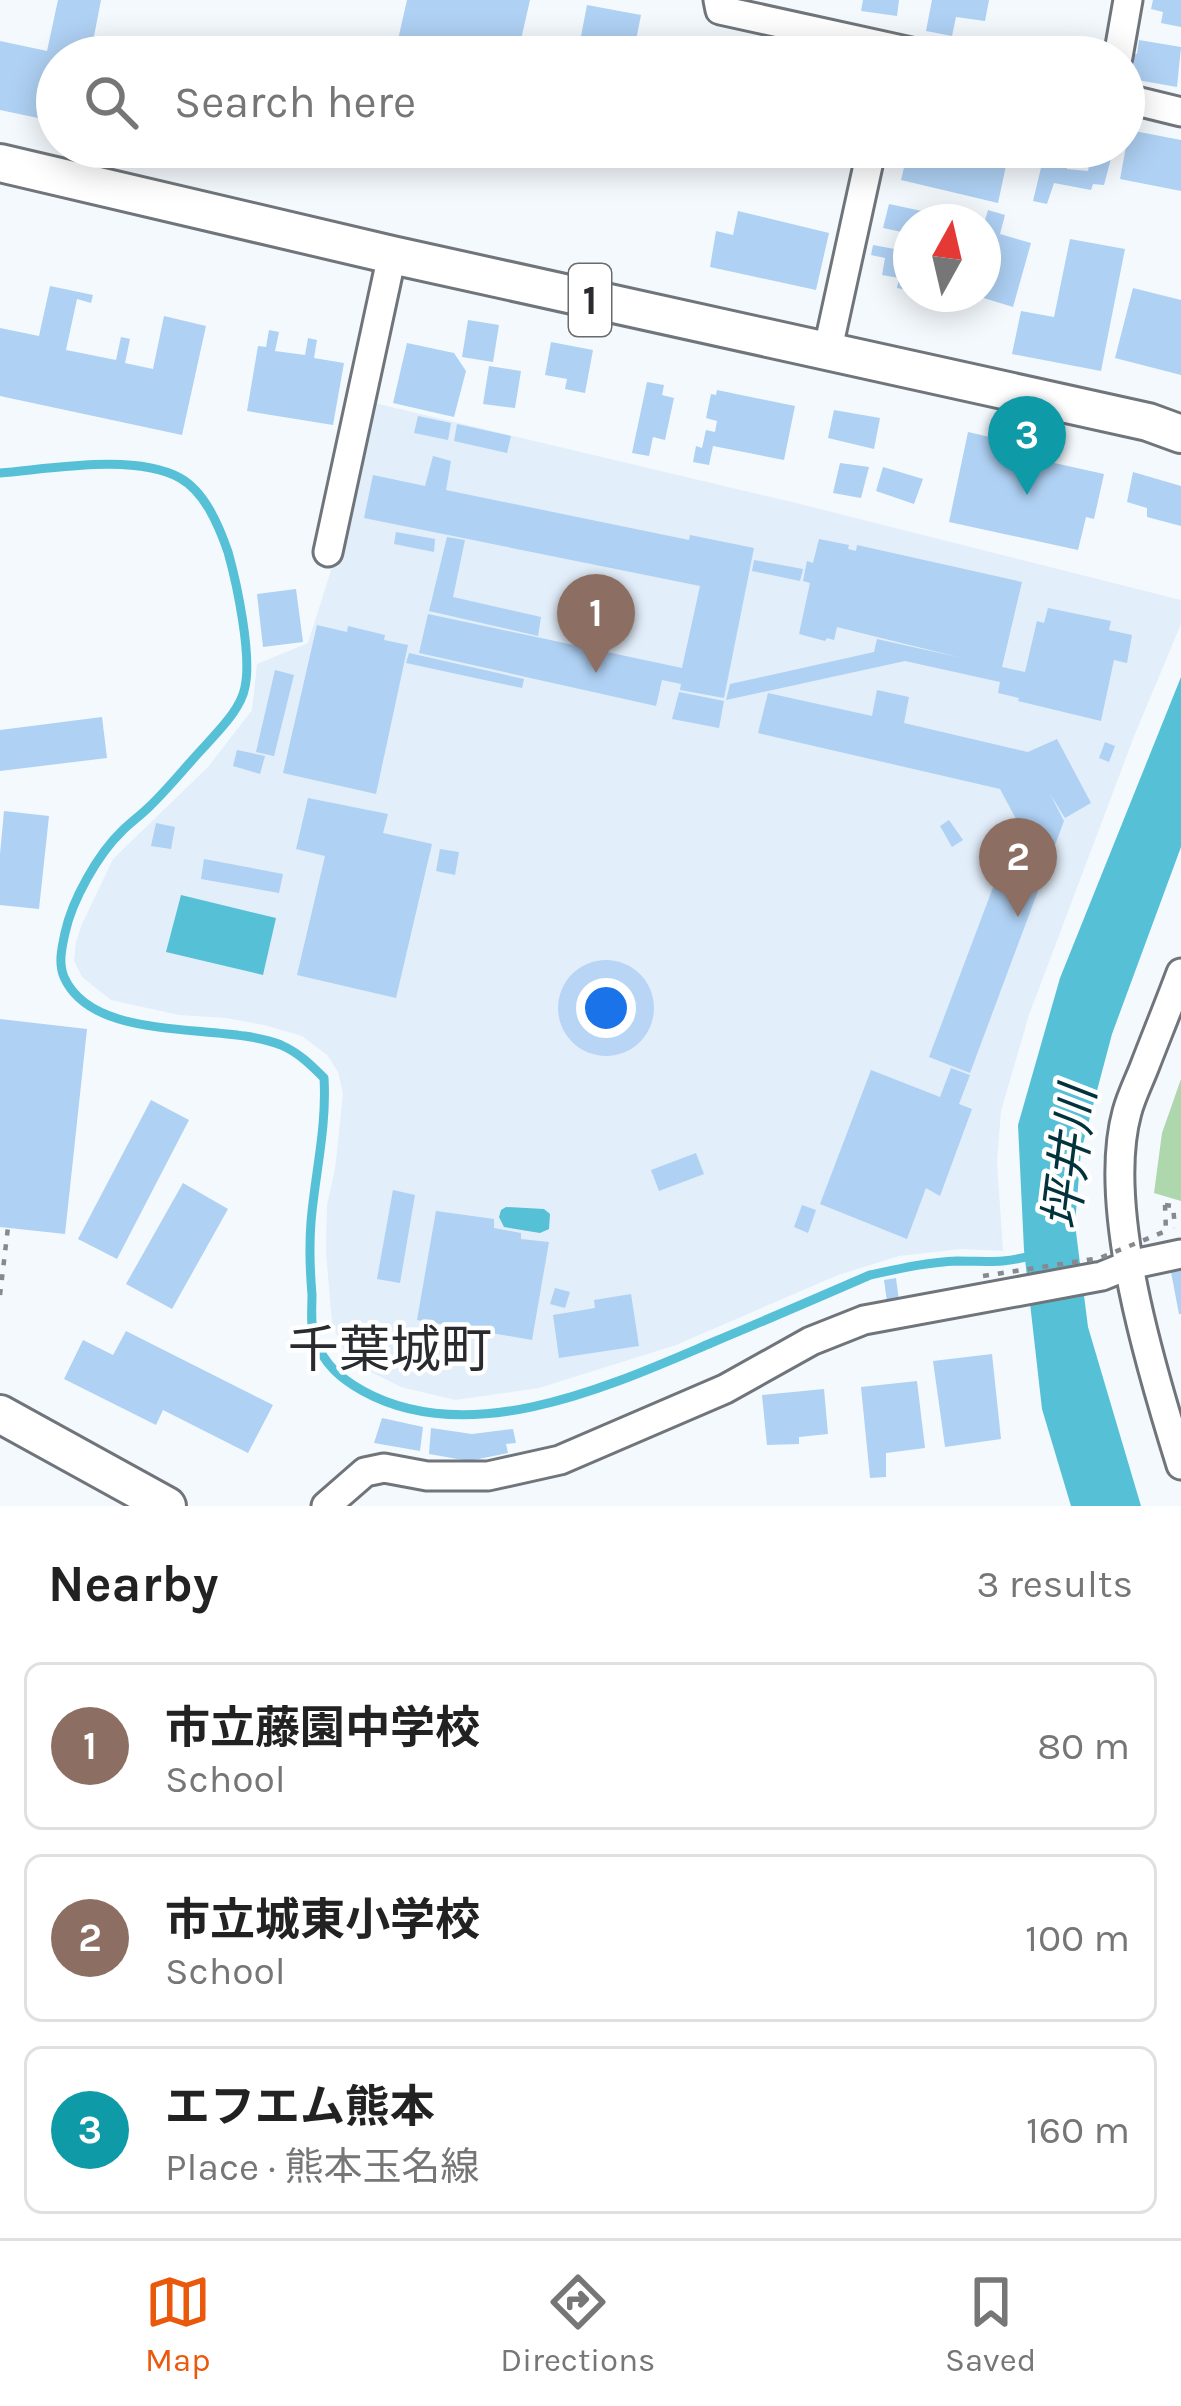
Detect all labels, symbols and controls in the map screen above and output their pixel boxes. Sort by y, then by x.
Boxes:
search box [36,36,1145,168]
icon: search [78,69,144,135]
text: Search here [174,76,416,128]
north arrow [893,204,1001,312]
road number: 1 [569,264,611,336]
pin: 3 [988,396,1066,495]
pin: 1 [557,574,635,673]
pin: 2 [979,818,1057,917]
your location [576,978,636,1038]
water label: 坪井川 [1033,1078,1107,1233]
district label: 千葉城町 [288,1320,492,1380]
text: Nearby [48,1554,218,1614]
text: 3 results [976,1561,1133,1607]
text: 市立藤園中学校 [165,1702,480,1754]
text: 1 [83,1723,97,1769]
text: 80 m [1037,1723,1130,1769]
text: School [165,1756,286,1802]
text: 市立城東小学校 [165,1894,480,1946]
text: 2 [78,1915,102,1961]
text: 100 m [1025,1915,1130,1961]
text: School [165,1948,286,1994]
text: エフエム熊本 [165,2081,435,2133]
text: 3 [78,2107,102,2153]
text: 160 m [1026,2107,1130,2153]
text: Place · 熊本玉名線 [165,2144,480,2190]
tab: Map [145,2269,211,2379]
tab: Directions [500,2269,655,2379]
tab: Saved [945,2269,1036,2379]

